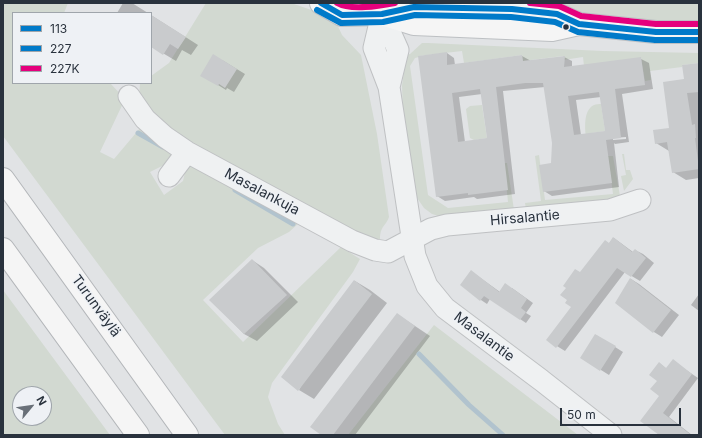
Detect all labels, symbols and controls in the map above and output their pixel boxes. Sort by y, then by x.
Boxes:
legend [12,12,152,84]
text: 113 [50,21,67,36]
unlabelled marker [561,22,571,32]
text: 227 [50,41,71,56]
text: 227K [50,61,80,76]
street label: Masalankuja [222,165,302,219]
street label: Hirsalantie [489,207,561,229]
street label: Turunväylä [68,272,124,340]
street label: Masalantie [450,309,518,365]
north arrow [12,386,52,426]
text: N [33,394,50,408]
scale bar [562,400,683,426]
text: 50 m [567,407,596,422]

